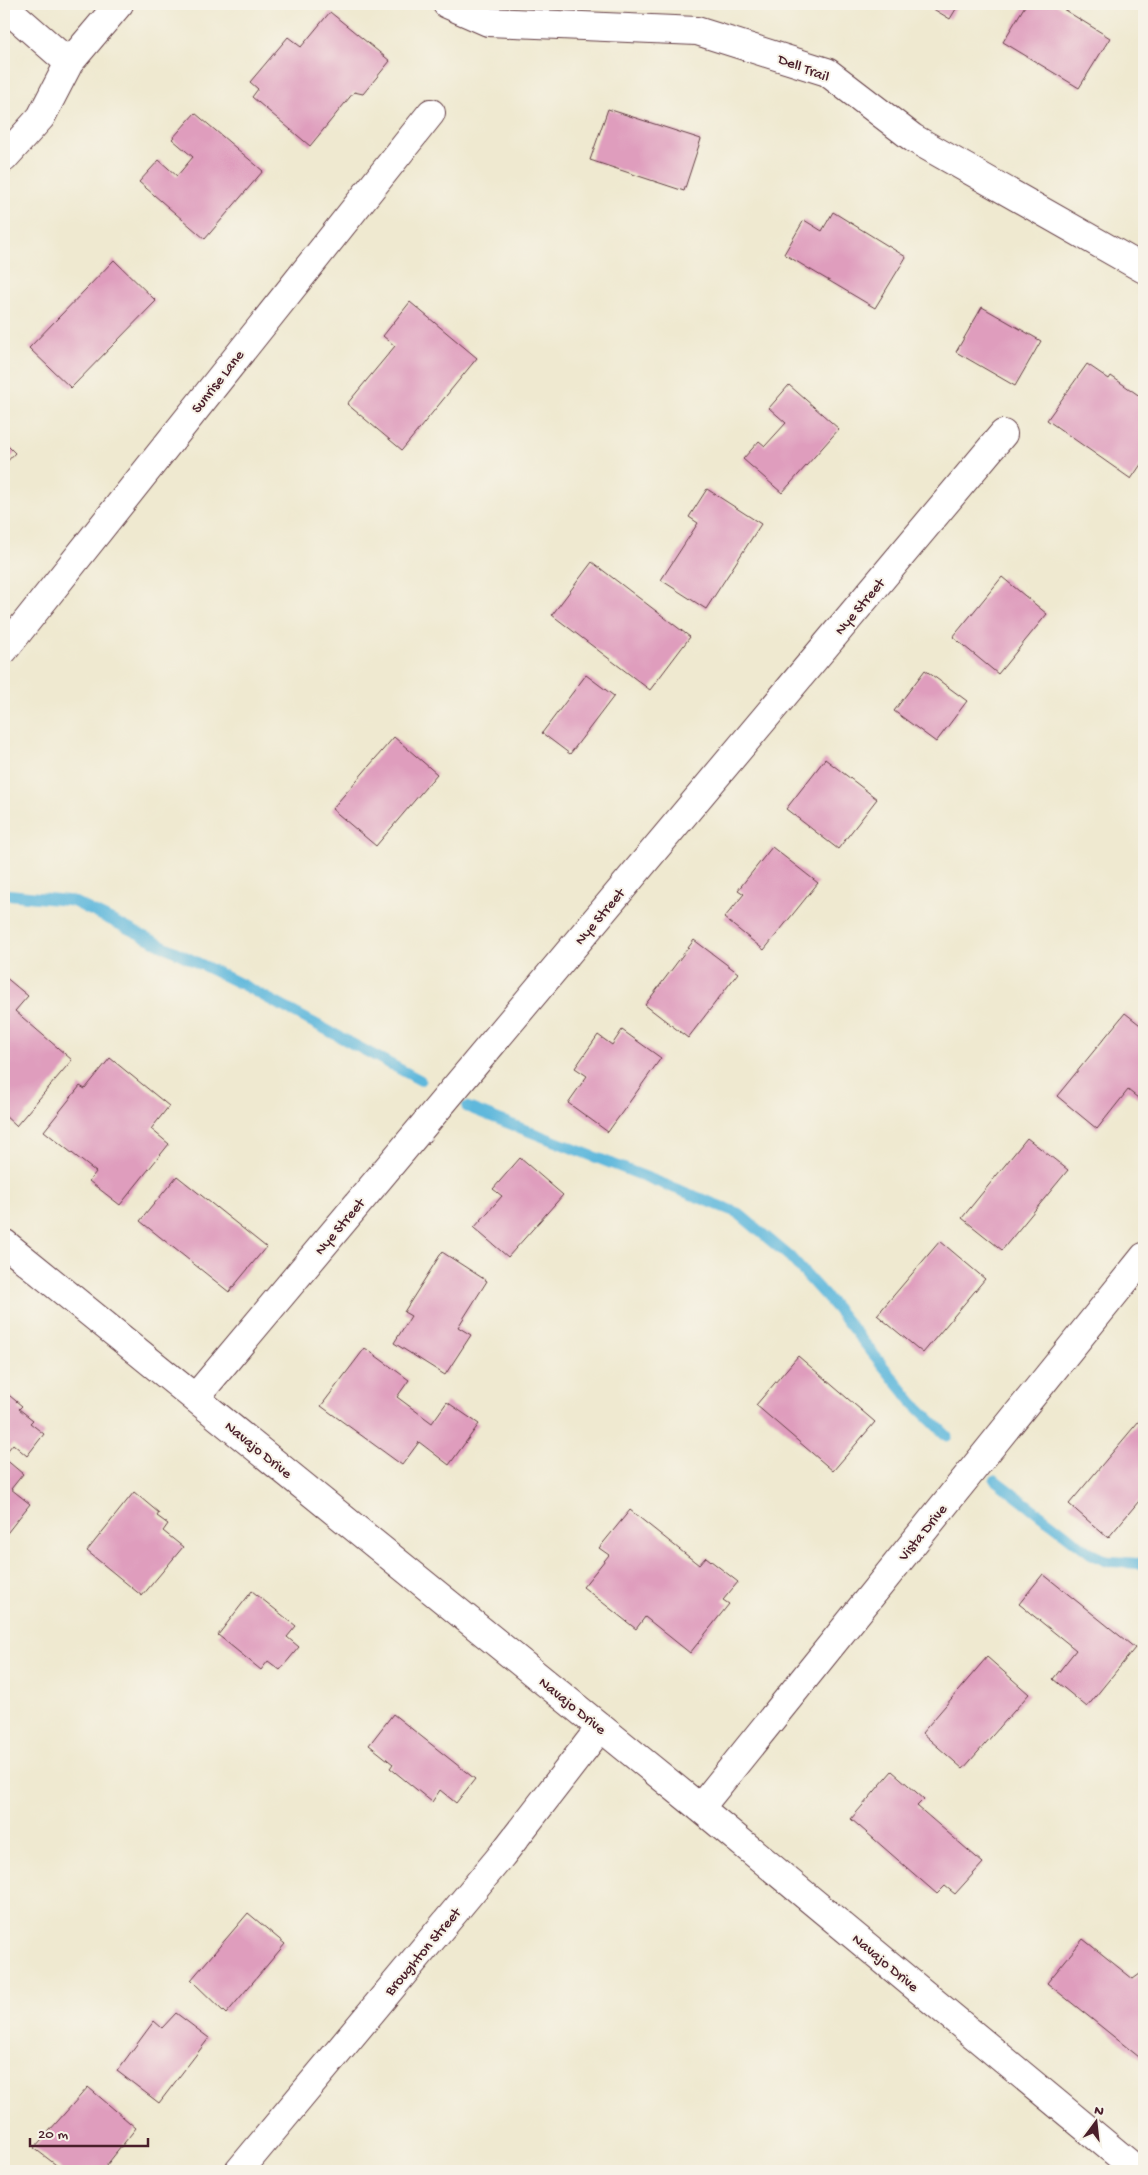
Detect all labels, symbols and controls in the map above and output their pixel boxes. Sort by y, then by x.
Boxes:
street label: Dell Trail [774,50,832,87]
street label: Sunrise Lane [188,347,249,417]
street label: Nye Street [832,574,891,639]
street label: Nye Street [572,884,631,949]
street label: Nye Street [312,1194,371,1259]
street label: Navajo Drive [220,1418,295,1483]
street label: Vista Drive [895,1501,952,1566]
street label: Navajo Drive [534,1674,609,1739]
street label: Broughton Street [381,1903,467,2001]
street label: Navajo Drive [848,1930,922,1997]
north arrow [1070,2098,1120,2148]
text: N [1092,2102,1105,2121]
scale bar [30,2115,148,2147]
text: 20 m [38,2126,68,2144]

